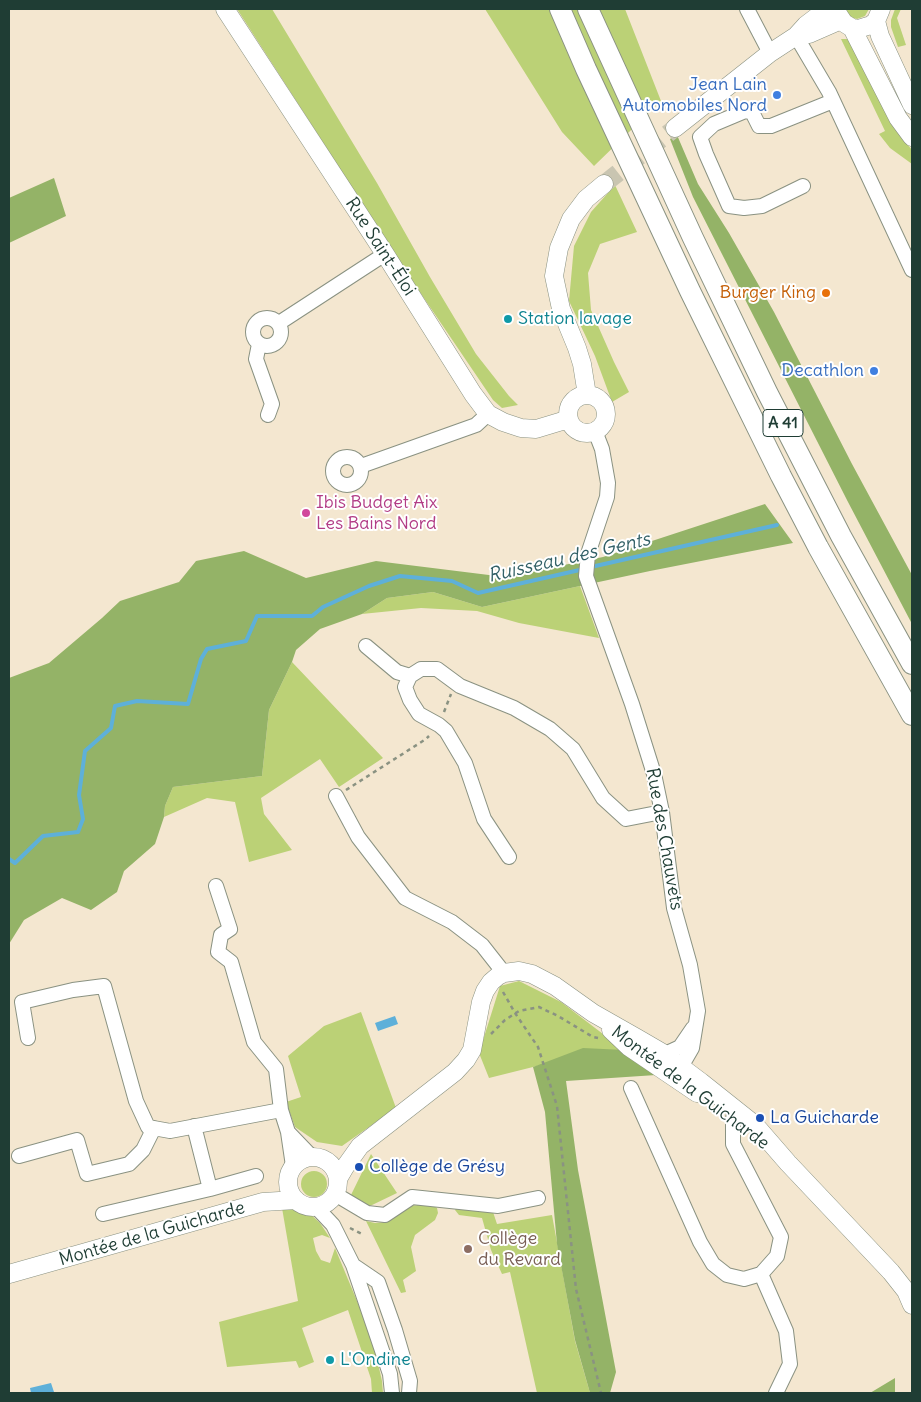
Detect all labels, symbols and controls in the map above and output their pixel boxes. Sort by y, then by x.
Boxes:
place label: Jean Lain Automobiles Nord [623,74,767,116]
marker: Jean Lain Automobiles Nord [771,89,783,101]
street label: Rue Saint-Éloi [340,194,420,300]
place label: Burger King [720,282,816,304]
marker: Burger King [820,287,832,299]
place label: Station lavage [518,308,632,330]
marker: Station lavage [502,313,514,325]
place label: Decathlon [781,360,864,382]
marker: Decathlon [868,365,880,377]
road number: A 41 [763,409,803,436]
place label: Ibis Budget Aix Les Bains Nord [316,492,438,534]
marker: Ibis Budget Aix Les Bains Nord [300,507,312,519]
water label: Ruisseau des Gents [486,528,652,588]
street label: Rue des Chauvets [641,766,687,912]
street label: Montée de la Guicharde [607,1022,773,1154]
place label: La Guicharde [770,1107,879,1129]
marker: La Guicharde [754,1112,766,1124]
place label: Collège de Grésy [369,1156,505,1178]
marker: Collège de Grésy [353,1161,365,1173]
street label: Montée de la Guicharde [57,1197,247,1271]
place label: Collège du Revard [478,1228,561,1270]
marker: Collège du Revard [462,1243,474,1255]
place label: L'Ondine [340,1349,411,1371]
marker: L'Ondine [324,1354,336,1366]

